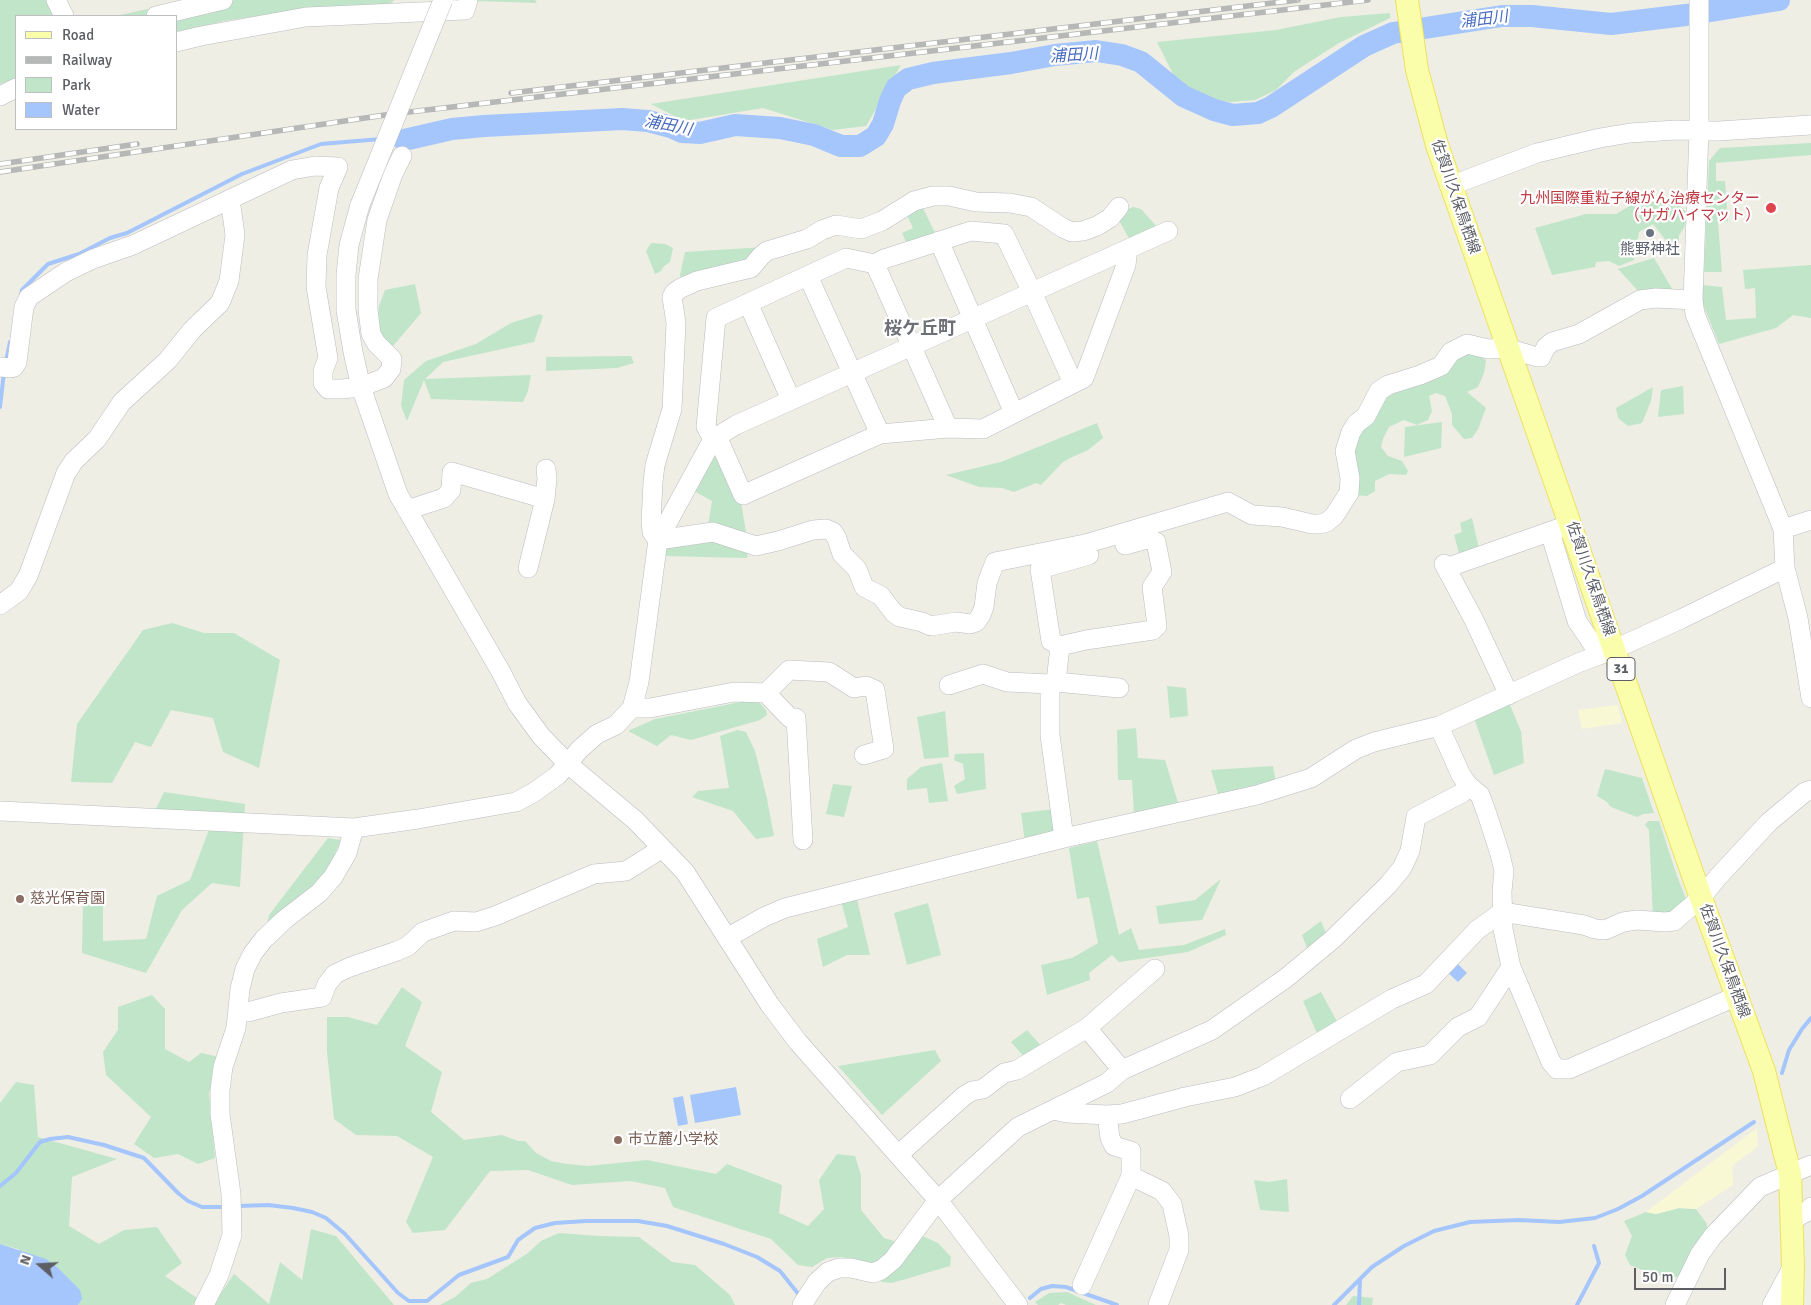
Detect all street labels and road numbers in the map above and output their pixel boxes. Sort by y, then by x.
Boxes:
street label: 佐賀川久保鳥栖線 [1427,137,1483,257]
street label: 佐賀川久保鳥栖線 [1562,519,1618,639]
road number: 31 [1607,658,1635,681]
street label: 佐賀川久保鳥栖線 [1695,902,1753,1020]

